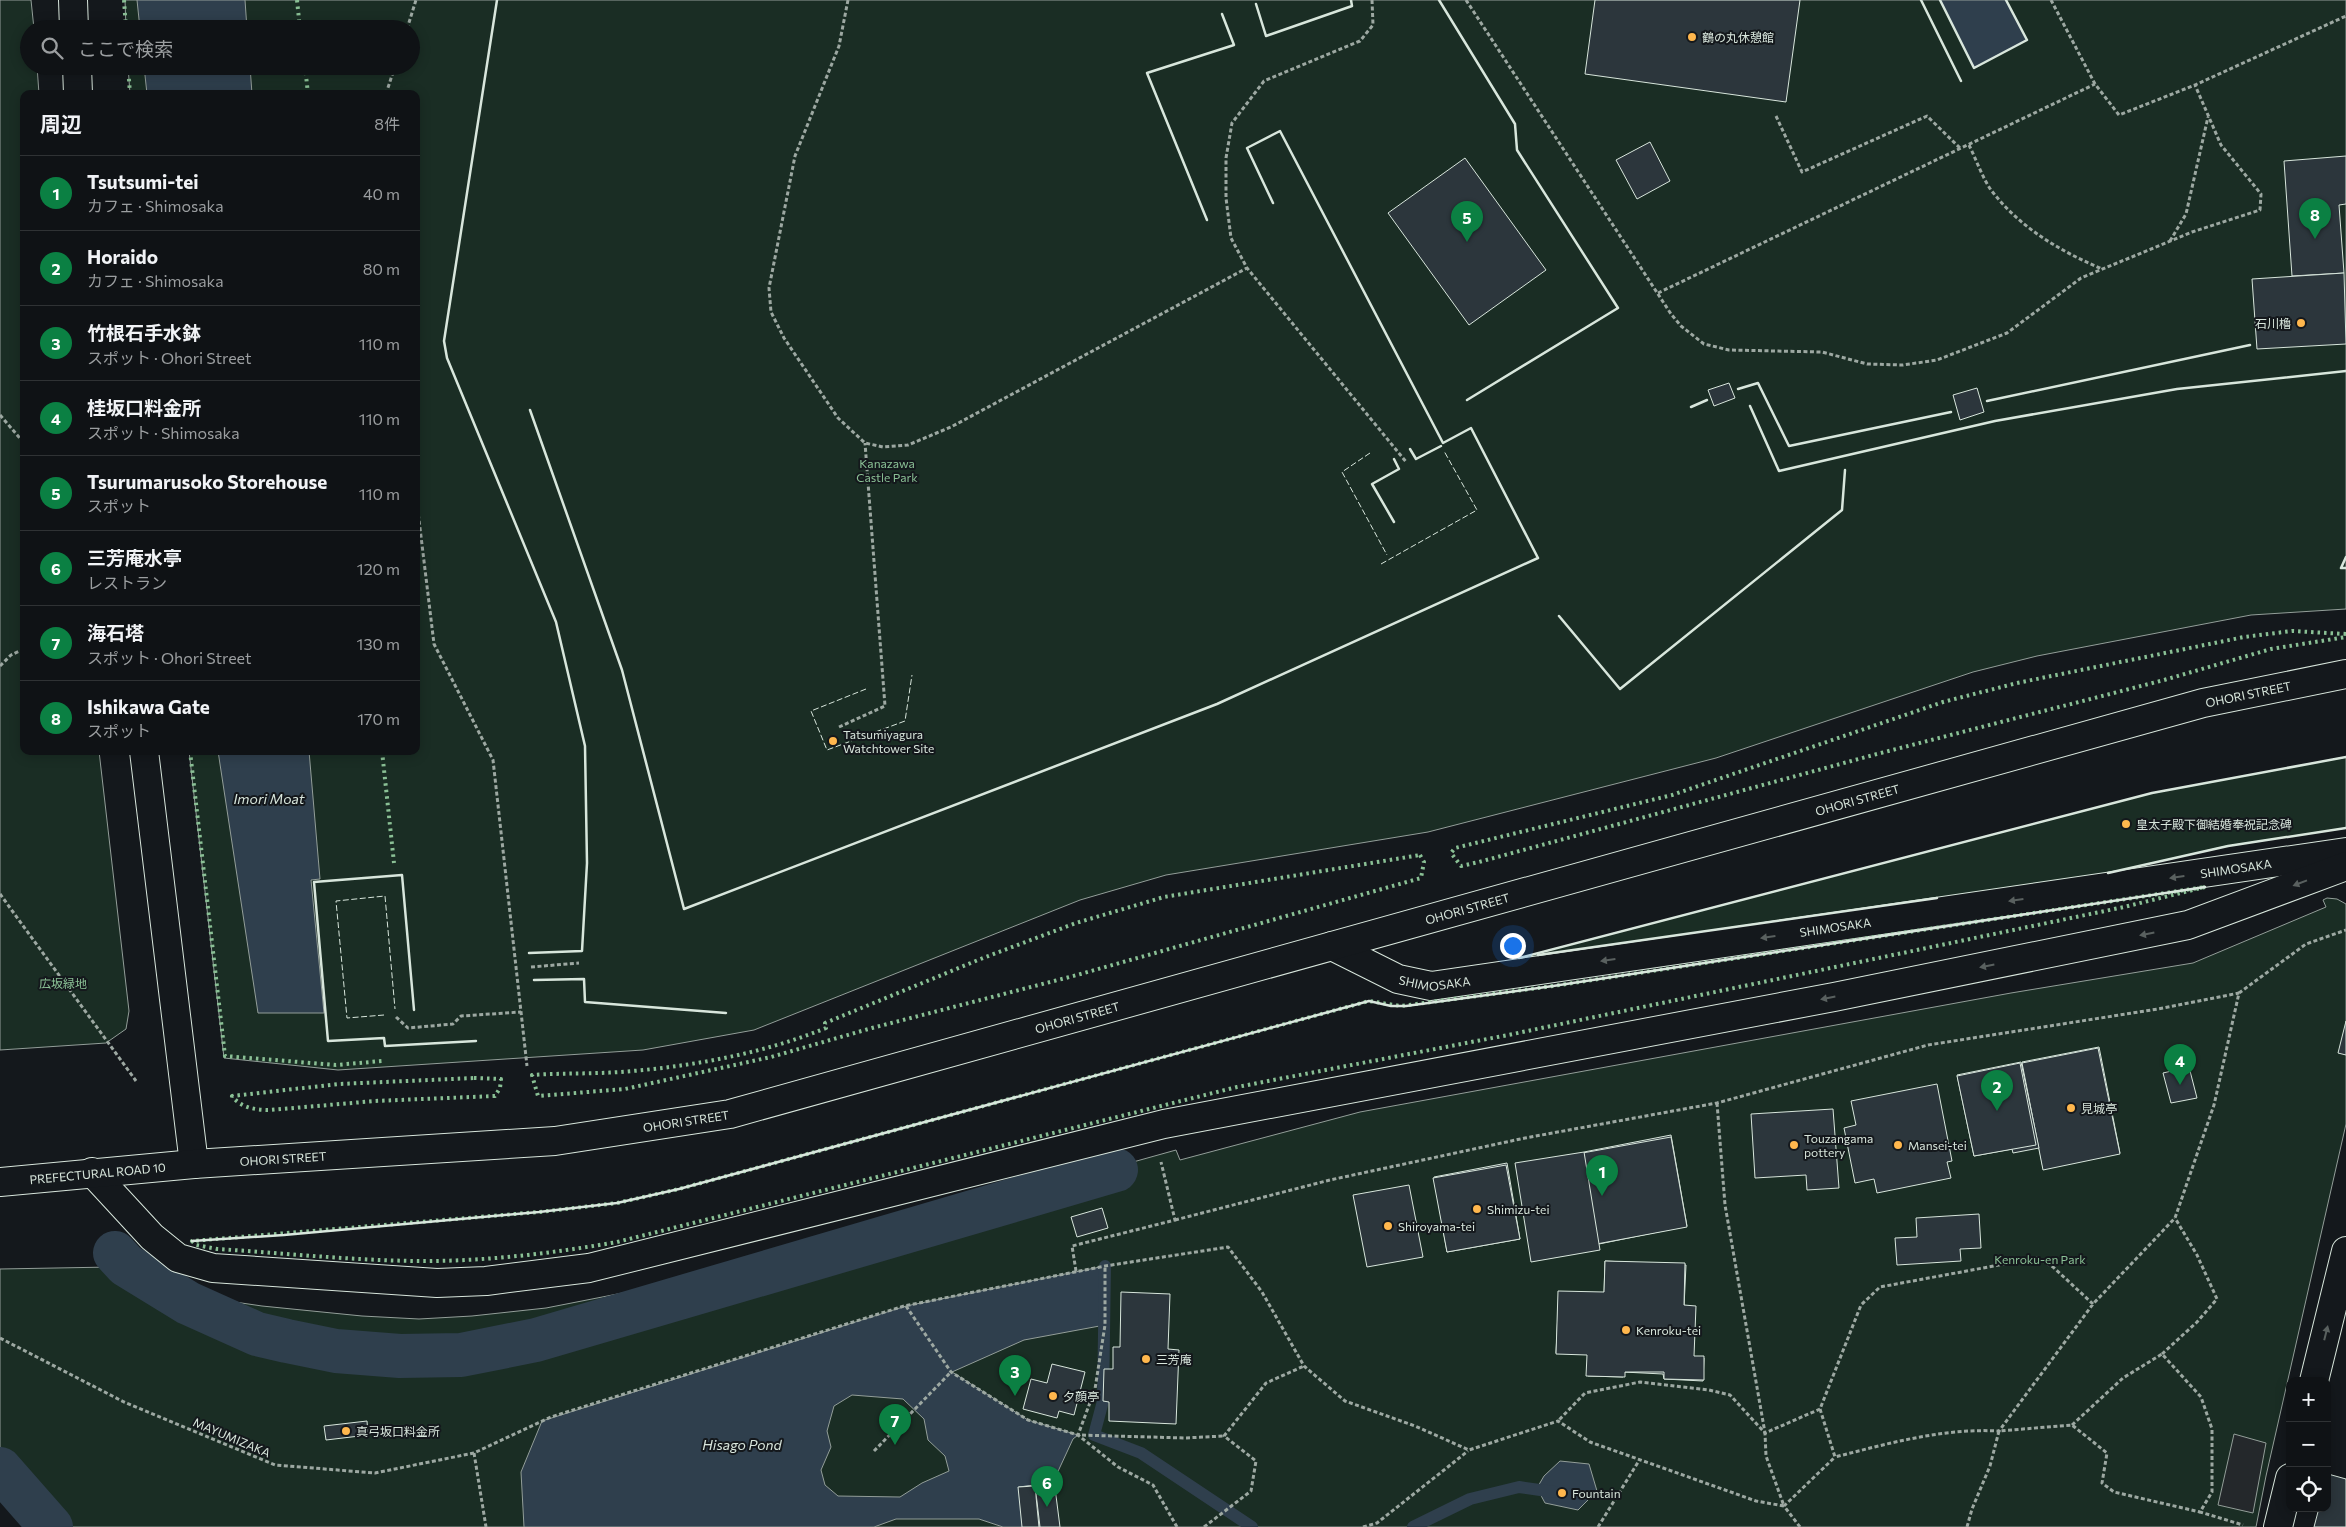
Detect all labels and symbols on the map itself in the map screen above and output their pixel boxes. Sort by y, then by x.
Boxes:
place label: 鶴の丸休憩館 [1702,30,1774,44]
marker: 鶴の丸休憩館 [1686,31,1698,43]
pin: 8 [2299,198,2331,239]
pin: 5 [1451,201,1483,242]
place label: 石川櫓 [2255,316,2291,330]
marker: 石川櫓 [2295,317,2307,329]
park label: Kanazawa Castle Park [856,456,918,484]
street label: OHORI STREET [2204,678,2292,709]
place label: Tatsumiyagura Watchtower Site [843,727,934,755]
marker: Tatsumiyagura Watchtower Site [827,735,839,747]
street label: OHORI STREET [1814,781,1901,818]
water label: Imori Moat [233,790,305,807]
place label: 皇太子殿下御結婚奉祝記念碑 [2136,817,2292,831]
marker: 皇太子殿下御結婚奉祝記念碑 [2120,818,2132,830]
street label: SHIMOSAKA [2199,856,2273,880]
one-way arrow [2168,873,2184,881]
one-way arrow [2293,880,2308,887]
street label: OHORI STREET [1423,890,1511,927]
one-way arrow [2007,896,2023,904]
street label: SHIMOSAKA [1798,915,1872,939]
one-way arrow [2138,930,2154,938]
your location [1500,933,1526,959]
one-way arrow [1760,933,1776,941]
one-way arrow [1599,957,1615,965]
one-way arrow [1980,962,1995,970]
street label: SHIMOSAKA [1398,972,1471,993]
park label: 広坂緑地 [39,976,87,990]
one-way arrow [1820,994,1836,1002]
street label: OHORI STREET [1033,999,1121,1036]
pin: 4 [2164,1044,2196,1085]
pin: 2 [1981,1070,2013,1111]
place label: 見城亭 [2081,1101,2117,1115]
marker: 見城亭 [2065,1102,2077,1114]
street label: OHORI STREET [642,1107,730,1134]
place label: Touzangama pottery [1804,1131,1873,1159]
place label: Mansei-tei [1908,1138,1967,1152]
marker: Touzangama pottery [1788,1139,1800,1151]
marker: Mansei-tei [1892,1139,1904,1151]
street label: OHORI STREET [239,1149,327,1168]
pin: 1 [1586,1155,1618,1196]
street label: PREFECTURAL ROAD 10 [29,1160,166,1186]
place label: Shimizu-tei [1487,1202,1550,1216]
marker: Shimizu-tei [1471,1203,1483,1215]
place label: Shiroyama-tei [1398,1219,1475,1233]
marker: Shiroyama-tei [1382,1220,1394,1232]
park label: Kenroku-en Park [1994,1252,2086,1266]
place label: Kenroku-tei [1636,1323,1701,1337]
marker: Kenroku-tei [1620,1324,1632,1336]
one-way arrow [2322,1326,2330,1341]
place label: 三芳庵 [1156,1352,1192,1366]
marker: 三芳庵 [1140,1353,1152,1365]
pin: 3 [999,1355,1031,1396]
place label: 夕顔亭 [1063,1389,1099,1403]
marker: 夕顔亭 [1047,1390,1059,1402]
pin: 7 [879,1404,911,1445]
street label: MAYUMIZAKA [191,1414,273,1460]
place label: 真弓坂口料金所 [356,1424,440,1438]
marker: 真弓坂口料金所 [340,1425,352,1437]
water label: Hisago Pond [702,1436,783,1453]
pin: 6 [1031,1466,1063,1507]
place label: Fountain [1572,1486,1621,1500]
marker: Fountain [1556,1487,1568,1499]

